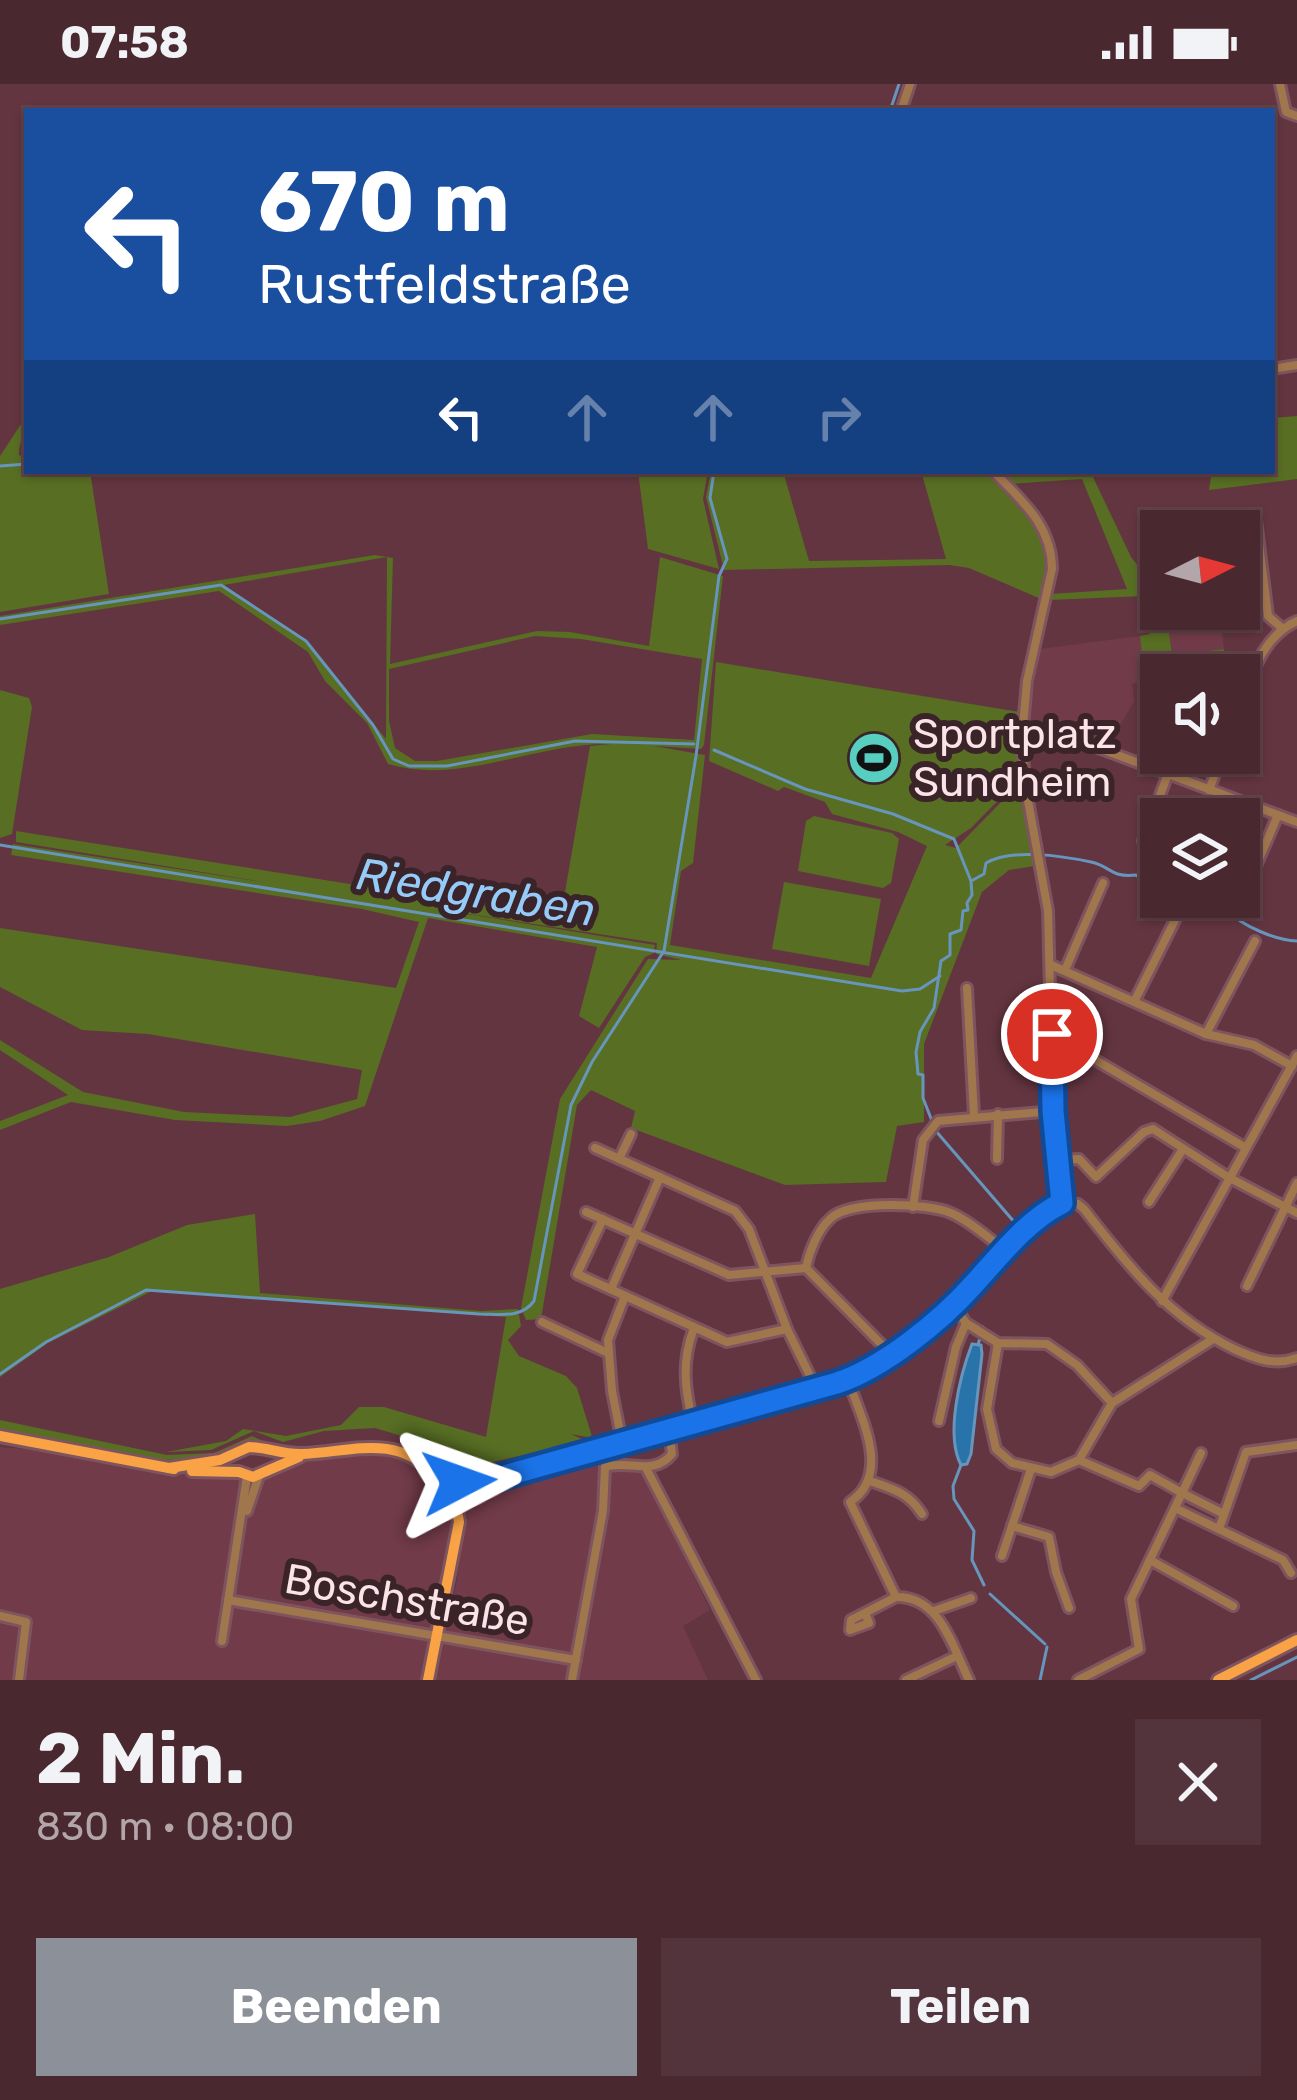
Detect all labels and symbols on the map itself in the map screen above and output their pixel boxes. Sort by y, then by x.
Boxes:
north arrow [1140,510,1260,630]
place label: Sportplatz Sundheim [913,709,1117,807]
sports icon: Sportplatz Sundheim [846,730,902,786]
water label: Riedgraben [352,847,600,937]
pin [1001,983,1103,1085]
position arrow [396,1419,522,1545]
street label: Boschstraße [281,1554,533,1646]

